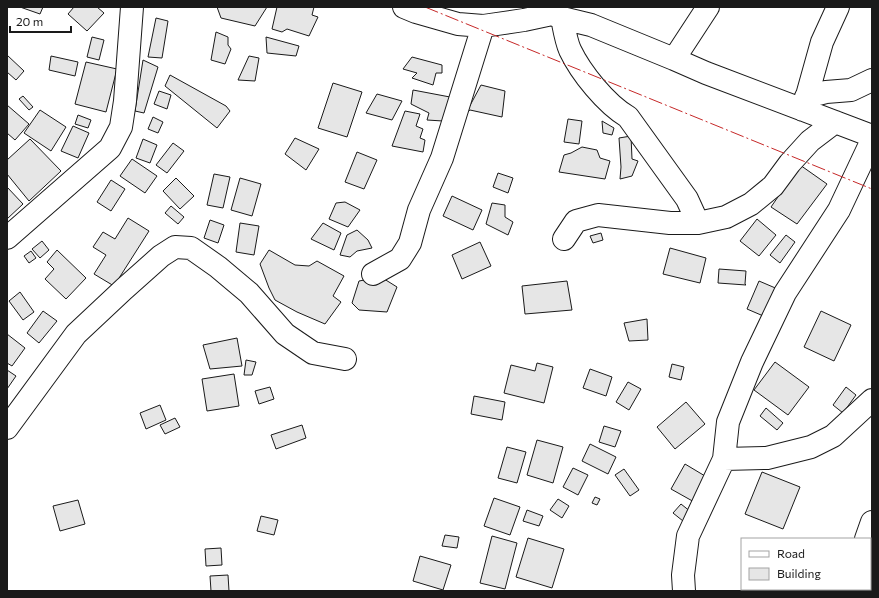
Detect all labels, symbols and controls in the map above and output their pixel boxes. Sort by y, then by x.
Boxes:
scale bar [10,8,71,34]
text: 20 m [16,14,43,28]
legend [741,538,871,590]
text: Road [777,546,805,560]
text: Building [777,566,821,580]

